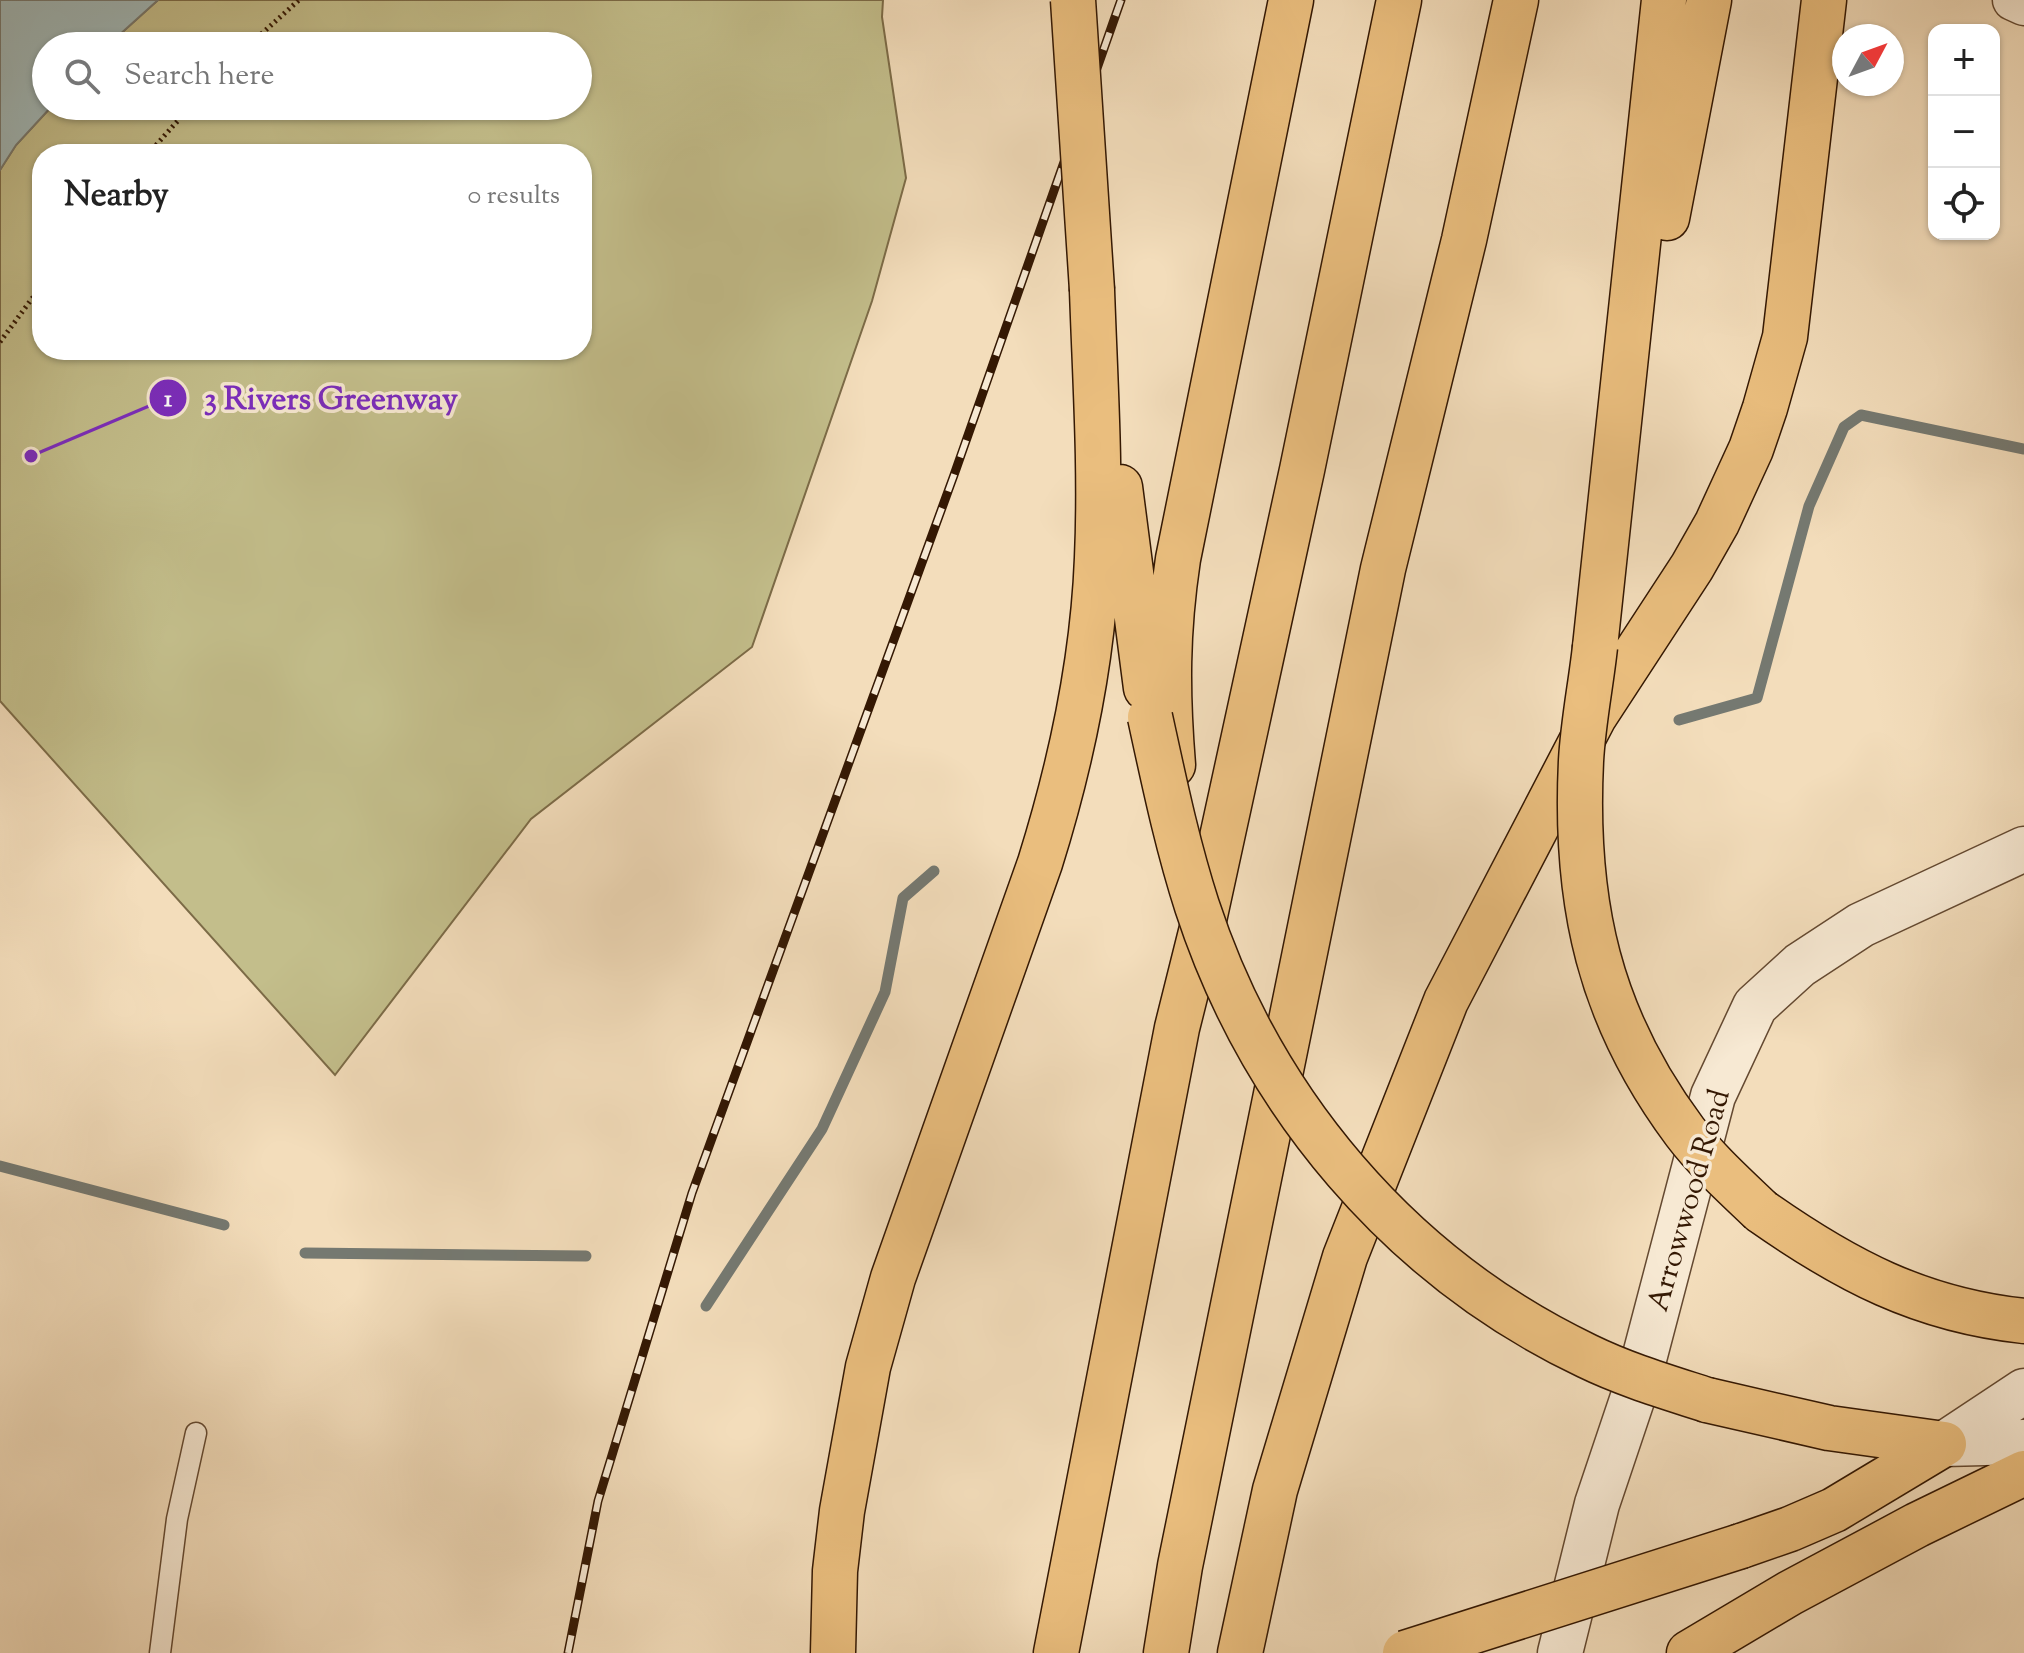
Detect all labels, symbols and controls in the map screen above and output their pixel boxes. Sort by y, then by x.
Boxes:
north arrow [1832,24,1904,96]
map controls [1928,24,2000,240]
button: + [1928,24,2000,96]
search box [32,32,592,120]
icon: search [60,54,104,98]
text: Search here [124,55,274,98]
button: − [1928,96,2000,168]
button: locate [1928,168,2000,240]
text: Nearby [64,172,169,221]
text: 0 results [468,178,560,215]
callout: 3 Rivers Greenway [148,370,474,426]
text: 3 Rivers Greenway [204,378,458,424]
text: 1 [164,383,173,417]
street label: Arrowwood Road [1638,1084,1743,1317]

